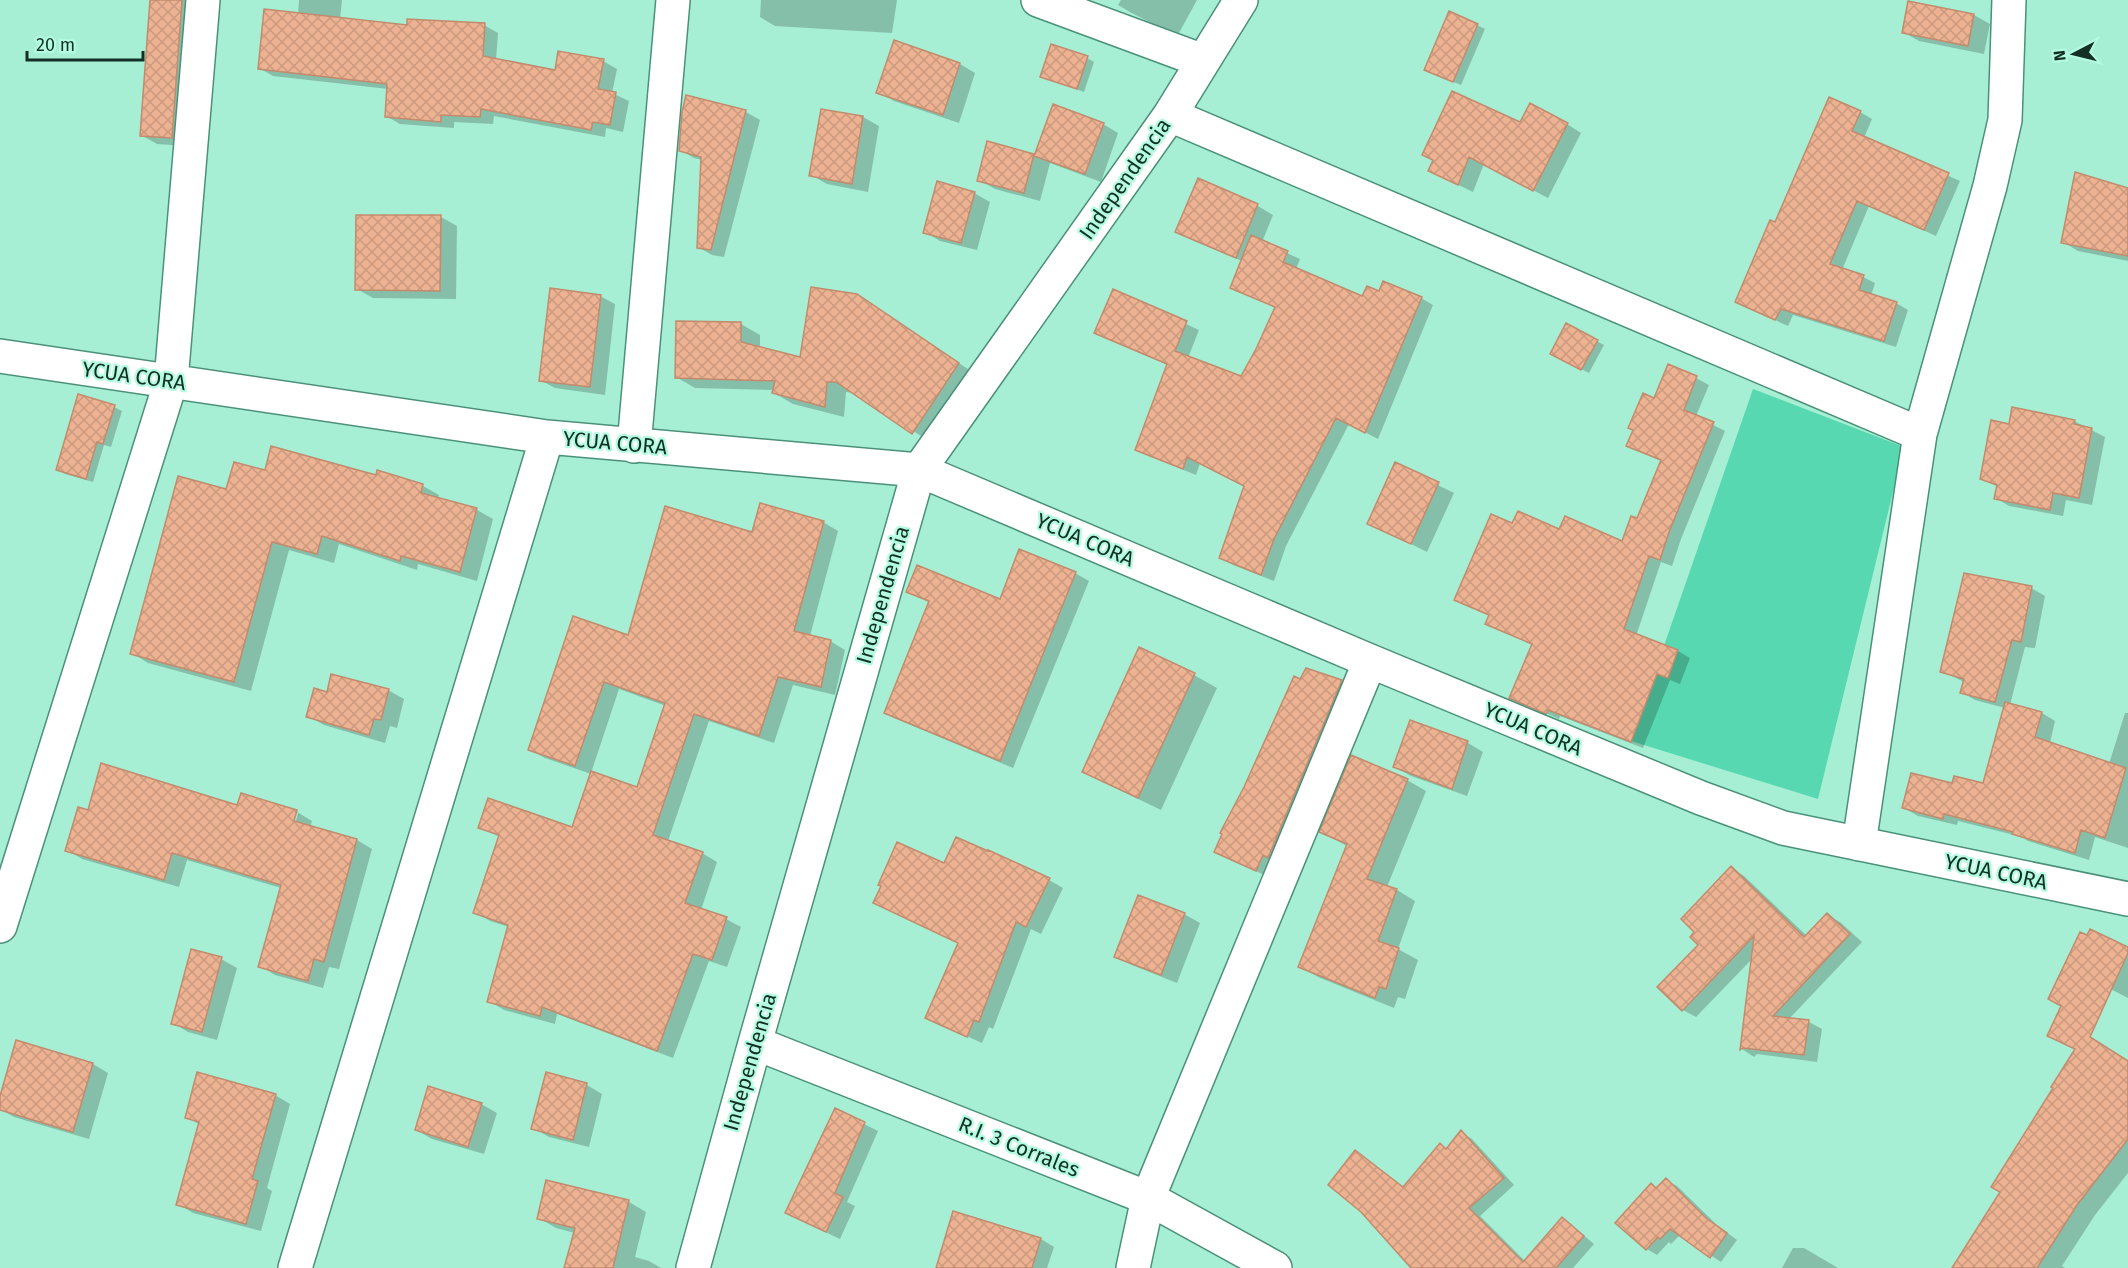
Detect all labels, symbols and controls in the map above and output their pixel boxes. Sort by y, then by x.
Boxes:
scale bar [27,24,142,62]
north arrow [2044,24,2104,84]
text: 20 m [36,34,75,56]
text: N [2050,49,2070,62]
street label: Independencia [1074,113,1176,245]
street label: YCUA CORA [81,356,187,396]
street label: YCUA CORA [562,426,668,460]
street label: YCUA CORA [1032,508,1138,572]
street label: Independencia [851,523,915,667]
street label: YCUA CORA [1480,697,1586,761]
street label: YCUA CORA [1942,848,2050,896]
street label: Independencia [718,990,782,1134]
street label: R.I. 3 Corrales [955,1111,1083,1183]

